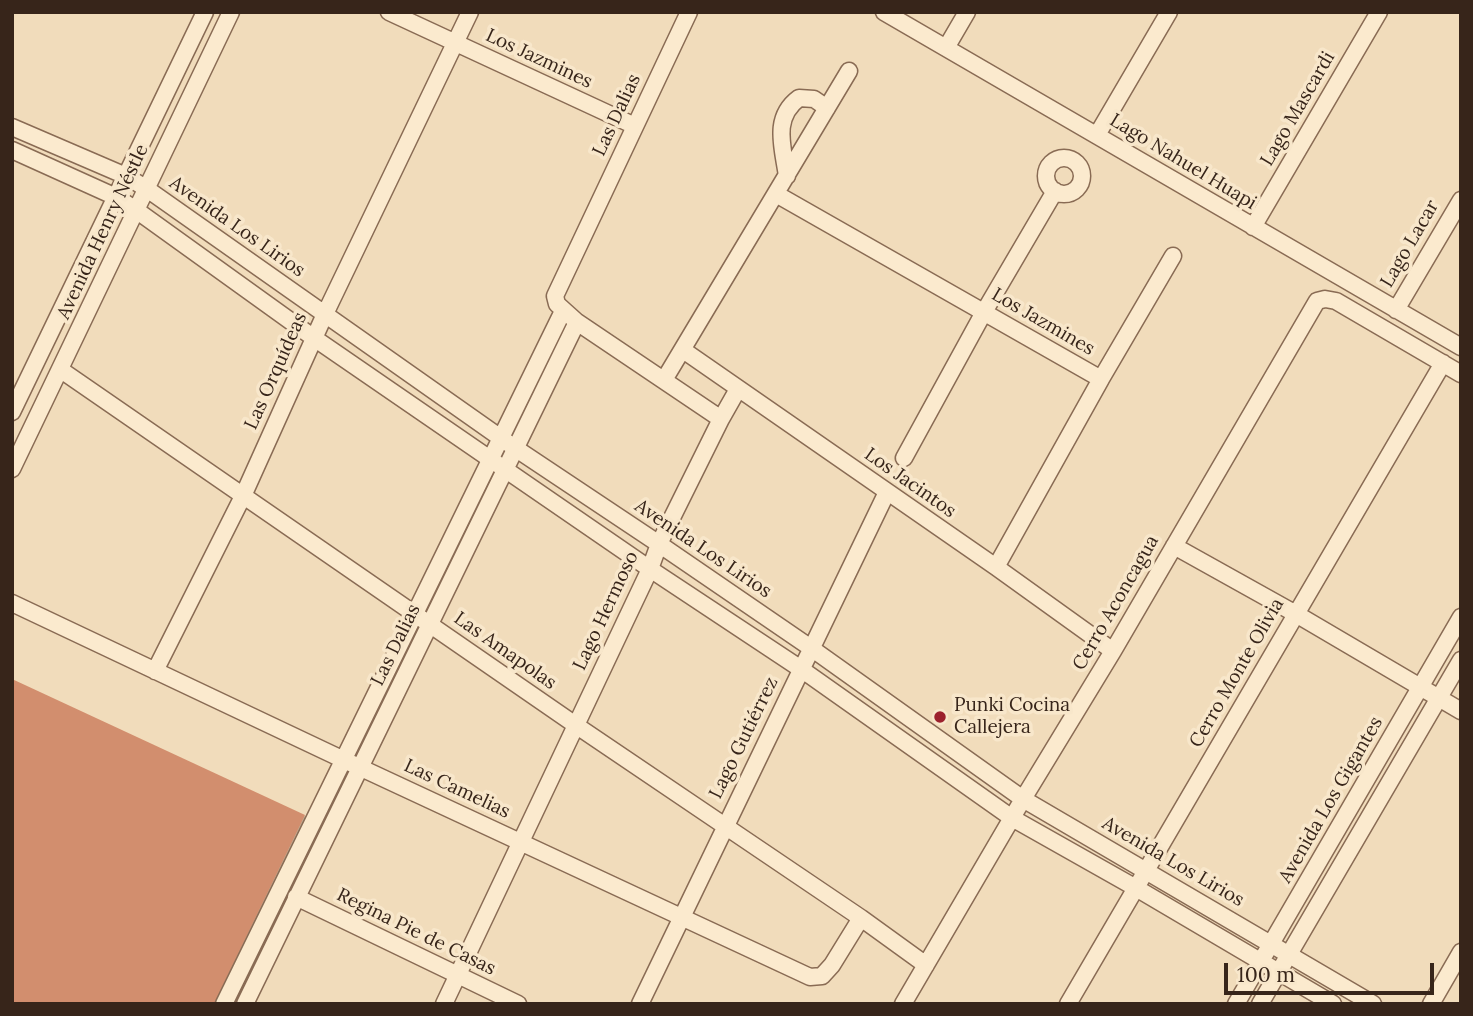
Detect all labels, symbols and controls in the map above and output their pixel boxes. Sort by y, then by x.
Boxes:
street label: Los Jazmines [482,24,596,94]
street label: Lago Mascardi [1256,48,1340,170]
street label: Las Dalias [588,70,646,160]
street label: Lago Nahuel Huapi [1105,109,1261,215]
street label: Avenida Henry Néstle [52,141,154,323]
street label: Avenida Los Lirios [165,172,309,282]
street label: Lago Lacar [1376,196,1444,292]
street label: Los Jazmines [987,283,1099,361]
street label: Las Orquídeas [240,309,312,433]
street label: Los Jacintos [860,443,960,523]
street label: Avenida Los Lirios [630,495,776,603]
street label: Cerro Aconcagua [1068,531,1164,675]
street label: Lago Hermoso [568,548,644,674]
street label: Cerro Monte Olivia [1185,594,1289,752]
street label: Las Dalias [366,600,426,690]
street label: Las Amapolas [449,607,561,695]
street label: Lago Gutiérrez [705,673,783,803]
place label: Punki Cocina Callejera [954,695,1070,739]
marker: Punki Cocina Callejera [932,709,948,725]
street label: Avenida Los Gigantes [1274,713,1388,887]
street label: Las Camelias [400,754,514,824]
street label: Avenida Los Lirios [1098,812,1248,912]
street label: Regina Pie de Casas [333,884,499,980]
scale bar [1228,950,1438,994]
text: 100 m [1237,961,1295,988]

